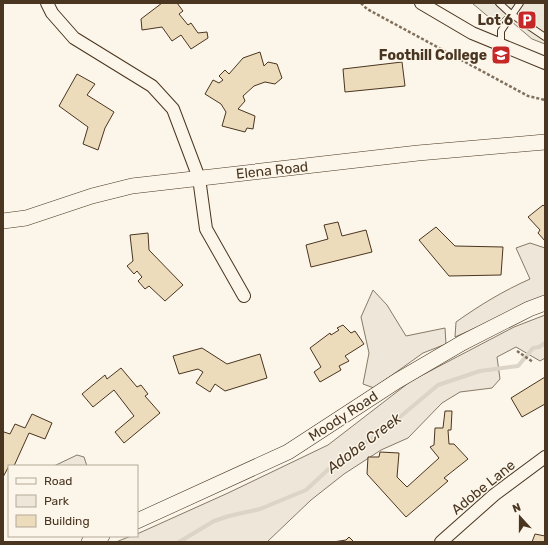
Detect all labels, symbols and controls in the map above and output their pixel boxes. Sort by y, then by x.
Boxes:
parking icon: Lot 6 [516,9,538,31]
place label: Lot 6 [478,12,513,29]
school or university icon: Foothill College [490,44,512,66]
place label: Foothill College [379,47,487,64]
street label: Elena Road [235,158,309,183]
street label: Moody Road [305,388,381,445]
water label: Adobe Creek [322,409,405,477]
street label: Adobe Lane [448,456,519,518]
legend [8,465,138,537]
text: Road [44,474,72,488]
text: Park [44,494,70,508]
north arrow [500,497,540,537]
text: N [511,501,523,516]
text: Building [44,514,90,528]

